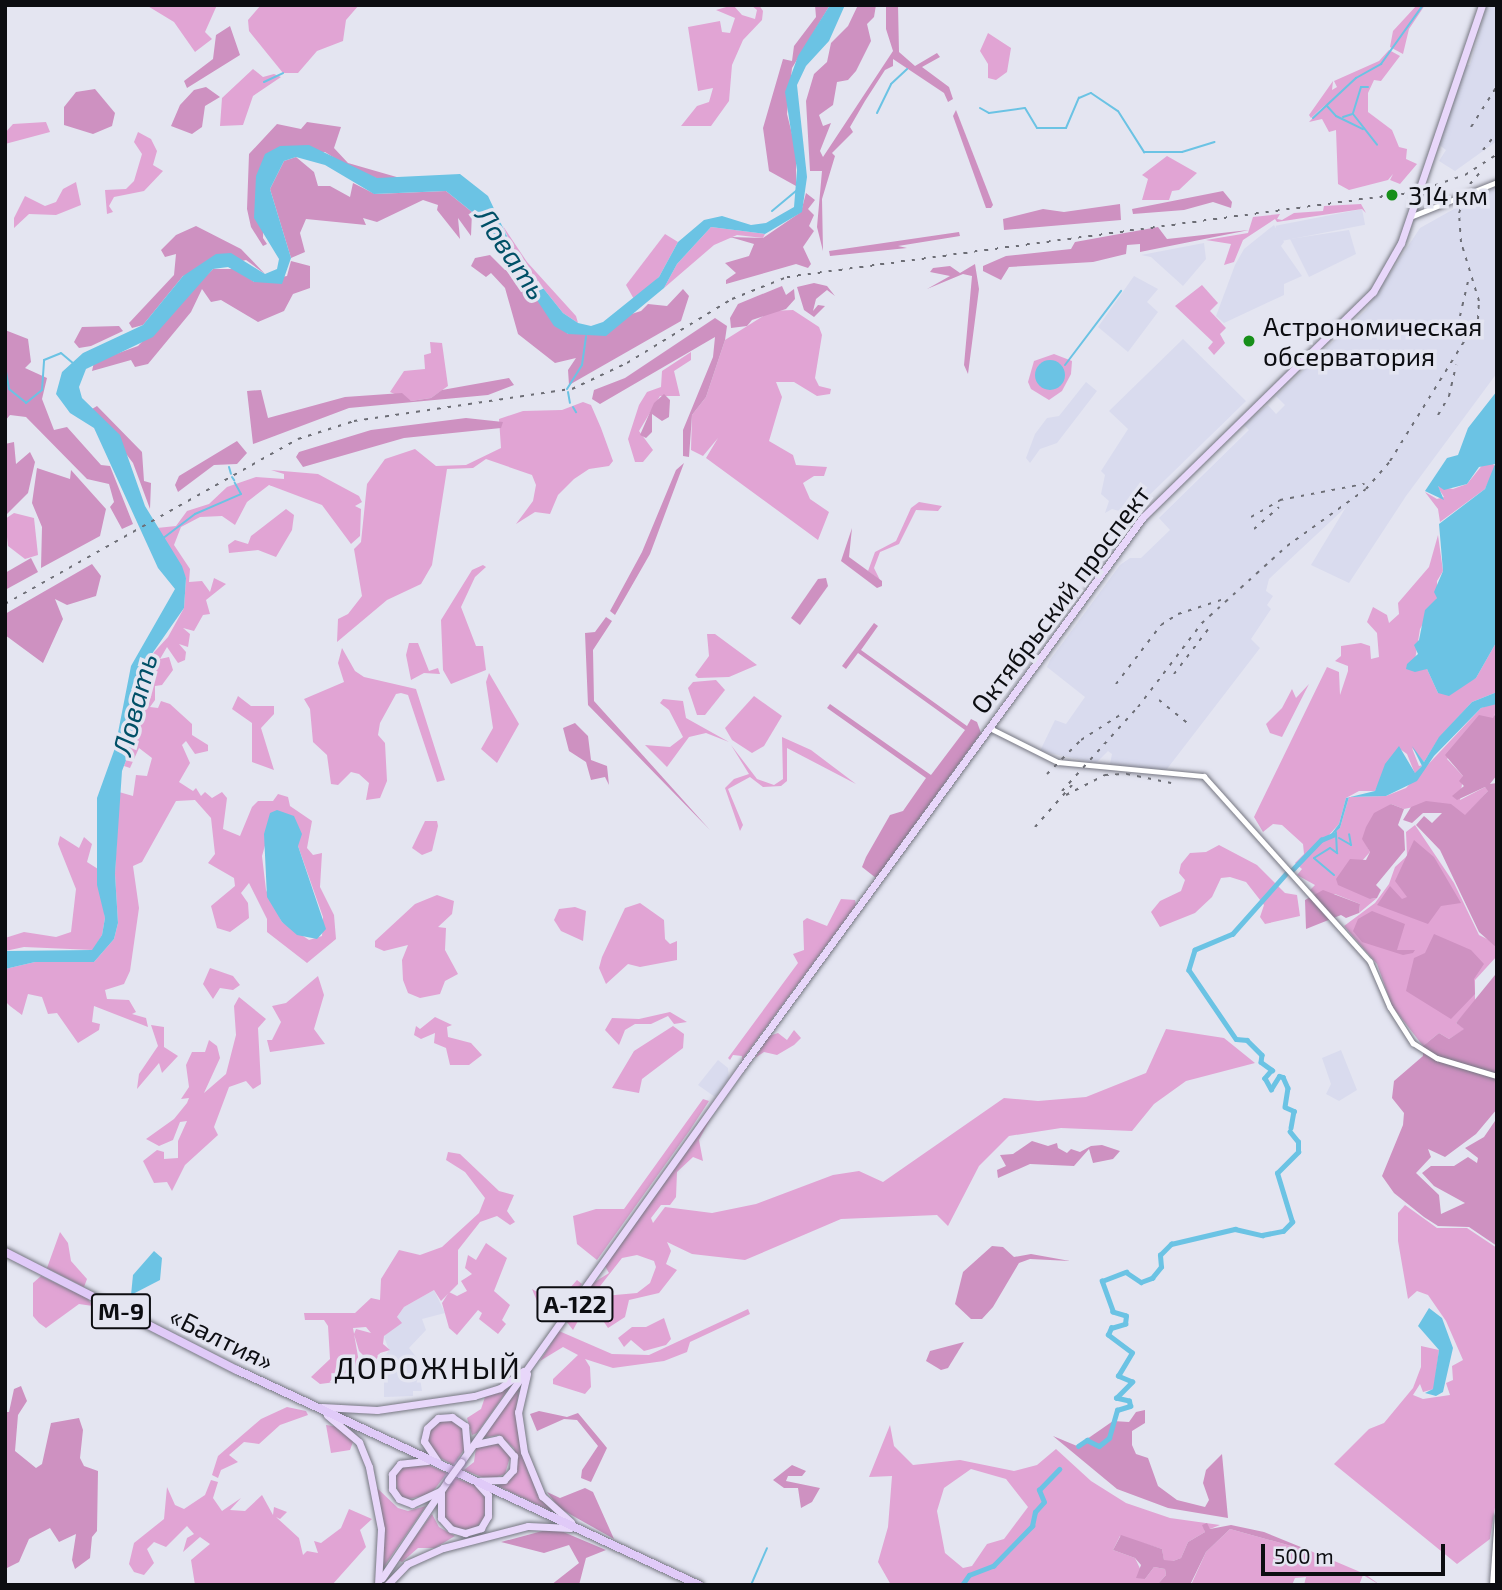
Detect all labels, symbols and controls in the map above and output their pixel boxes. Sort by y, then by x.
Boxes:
place label: 314 км [1408,179,1488,211]
marker: 314 км [1382,185,1402,205]
water label: Ловать [469,200,555,306]
place label: Aстрономическая обсерватория [1263,310,1482,372]
marker: Aстрономическая обсерватория [1241,333,1257,349]
street label: Октябрьский проспект [964,479,1156,719]
water label: Ловать [104,649,164,759]
road number: А-122 [535,1284,615,1324]
road number: М-9 [90,1290,152,1331]
street label: «Балтия» [165,1299,279,1377]
district label: ДОРОЖНЫЙ [335,1349,521,1385]
scale bar [1264,1530,1448,1574]
text: 500 m [1274,1543,1334,1568]

